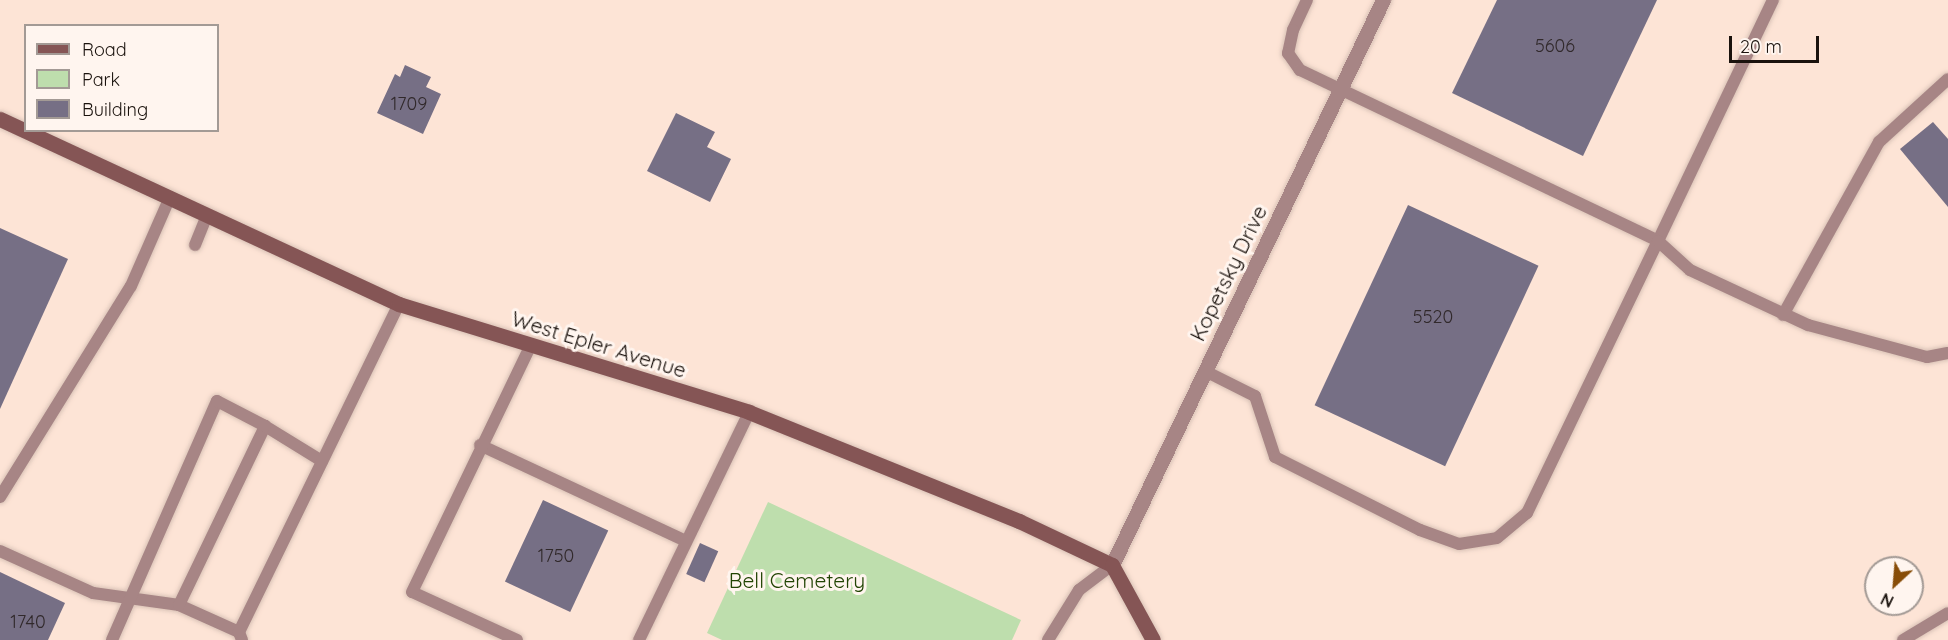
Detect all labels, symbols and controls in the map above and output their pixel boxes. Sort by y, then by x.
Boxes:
legend [24,24,219,132]
scale bar [1732,24,1822,62]
house number: 5606 [1535,35,1575,57]
text: 20 m [1740,35,1782,58]
text: Road [82,38,127,61]
text: Park [82,68,120,91]
house number: 1709 [391,93,427,115]
text: Building [82,98,148,121]
street label: Kopetsky Drive [1184,201,1272,345]
street label: West Epler Avenue [509,305,689,383]
house number: 5520 [1413,306,1453,328]
house number: 1750 [538,545,574,567]
north arrow [1864,556,1924,616]
park label: Bell Cemetery [729,567,865,593]
text: N [1877,589,1897,612]
house number: 1740 [10,611,46,633]

